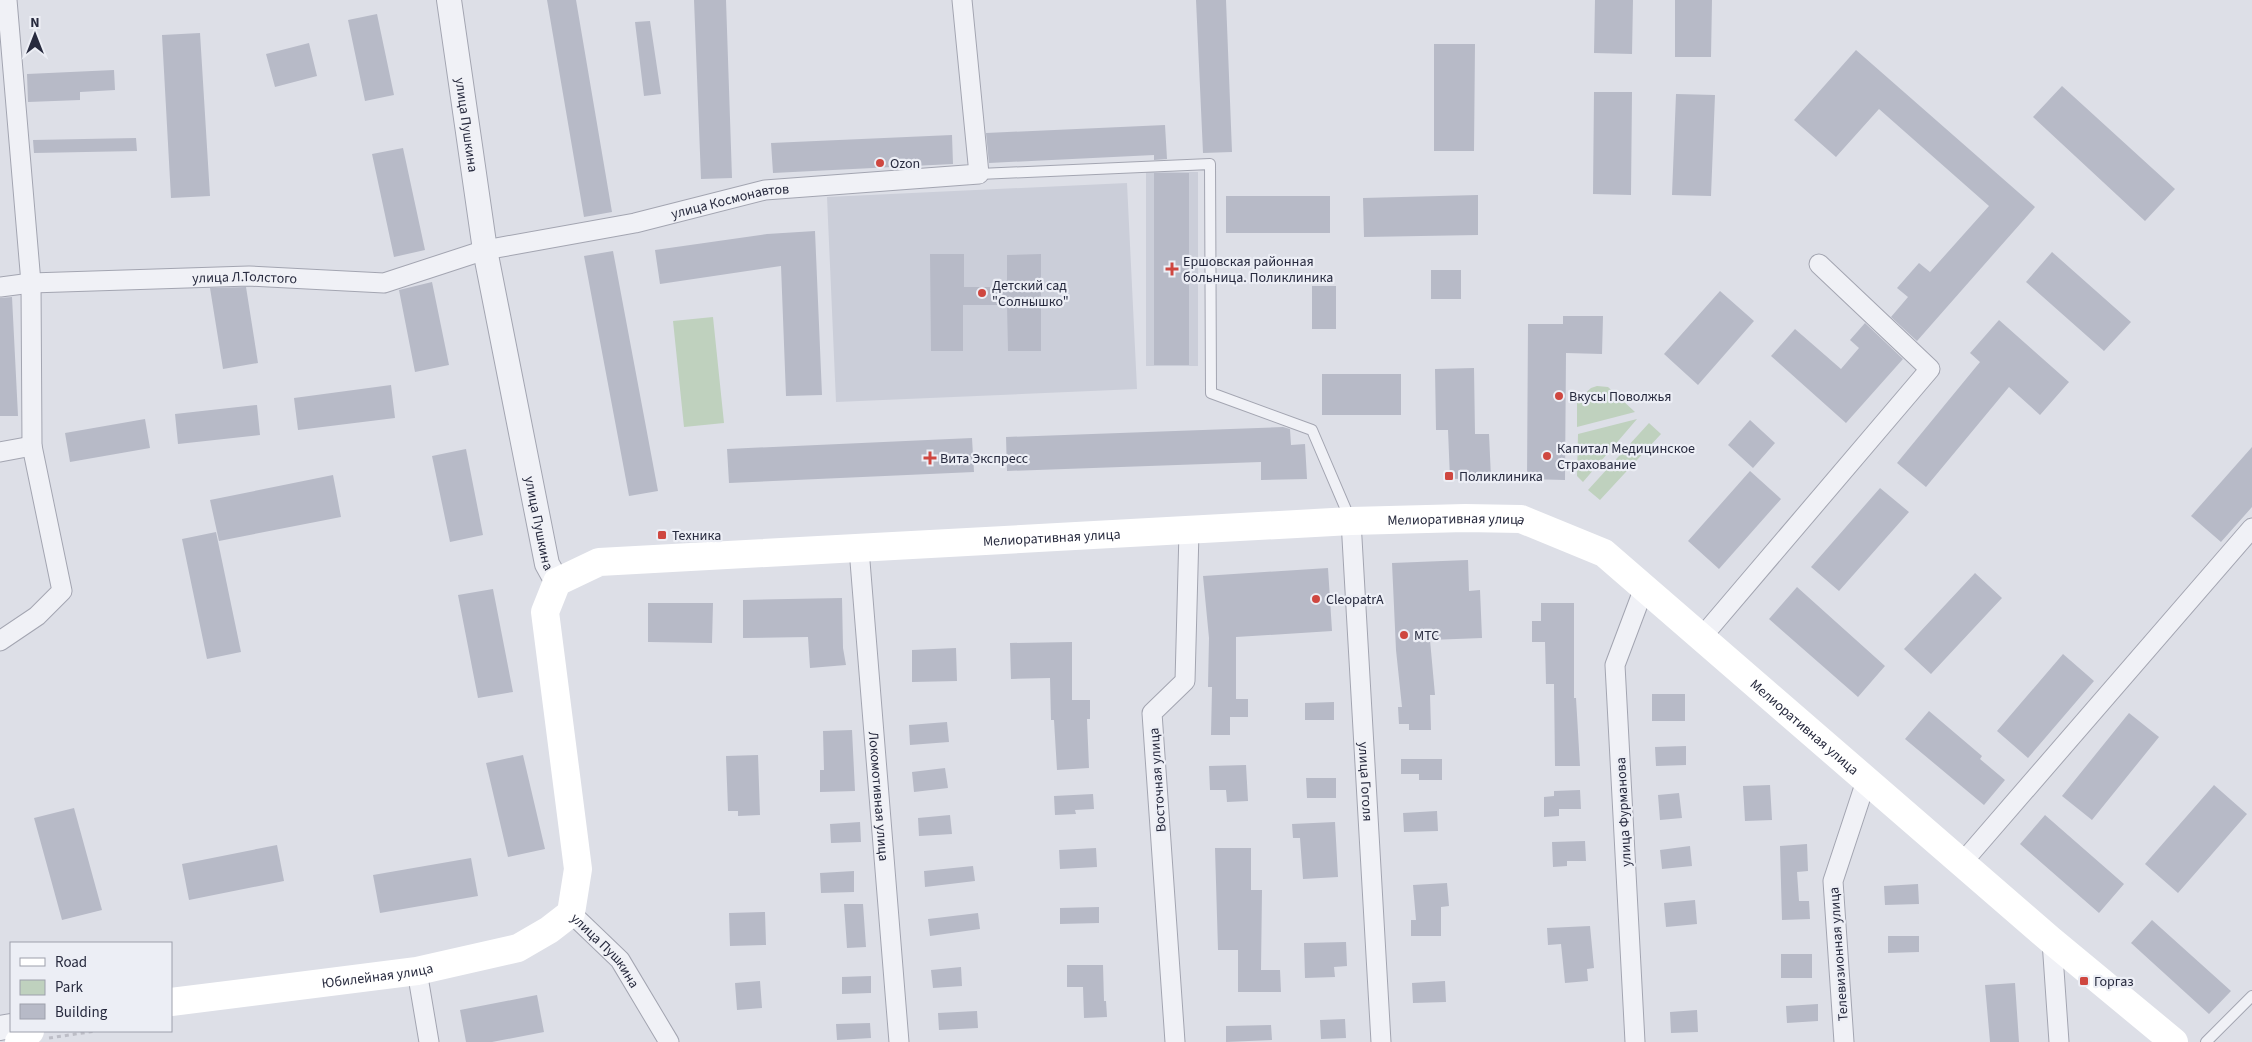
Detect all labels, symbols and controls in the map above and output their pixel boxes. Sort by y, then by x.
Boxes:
north arrow [10,10,60,60]
text: N [30,13,40,33]
street label: улица Пушкина [449,76,483,174]
place label: Ozon [890,154,920,174]
marker: Ozon [874,157,886,169]
street label: улица Космонавтов [669,179,790,224]
place label: Ершовская районная больница. Поликлиника [1183,252,1333,288]
marker: Ершовская районная больница. Поликлиника [1165,262,1179,276]
street label: улица Л.Толстого [192,267,298,289]
place label: Детский сад "Солнышко" [992,276,1069,312]
marker: Детский сад "Солнышко" [976,287,988,299]
place label: Вкусы Поволжья [1569,387,1671,407]
marker: Вкусы Поволжья [1553,390,1565,402]
place label: Капитал Медицинское Страхование [1557,439,1695,475]
place label: Вита Экспресс [940,449,1029,469]
marker: Капитал Медицинское Страхование [1541,450,1553,462]
marker: Вита Экспресс [924,452,936,464]
place label: Поликлиника [1459,467,1543,487]
marker: Поликлиника [1443,470,1455,482]
street label: улица Пушкина [519,475,558,575]
street label: Мелиоративная улица [1387,509,1528,531]
street label: Мелиоративная улица [982,525,1121,552]
place label: Техника [672,526,721,546]
marker: Техника [656,529,668,541]
place label: CleopatrA [1326,590,1384,610]
marker: CleopatrA [1310,593,1322,605]
place label: МТС [1414,626,1439,646]
marker: МТС [1398,629,1410,641]
street label: Мелиоративная улица [1745,675,1863,780]
street label: Восточная улица [1144,727,1172,833]
street label: Локомотивная улица [863,731,893,862]
street label: улица Гоголя [1353,741,1377,822]
street label: улица Фурманова [1611,757,1637,867]
street label: Телевизионная улица [1824,886,1854,1022]
street label: улица Пушкина [566,909,644,992]
legend [10,942,172,1032]
text: Road [55,952,87,973]
street label: Юбилейная улица [321,959,435,994]
place label: Горгаз [2094,972,2134,992]
marker: Горгаз [2078,975,2090,987]
text: Park [55,977,84,998]
text: Building [55,1002,108,1023]

